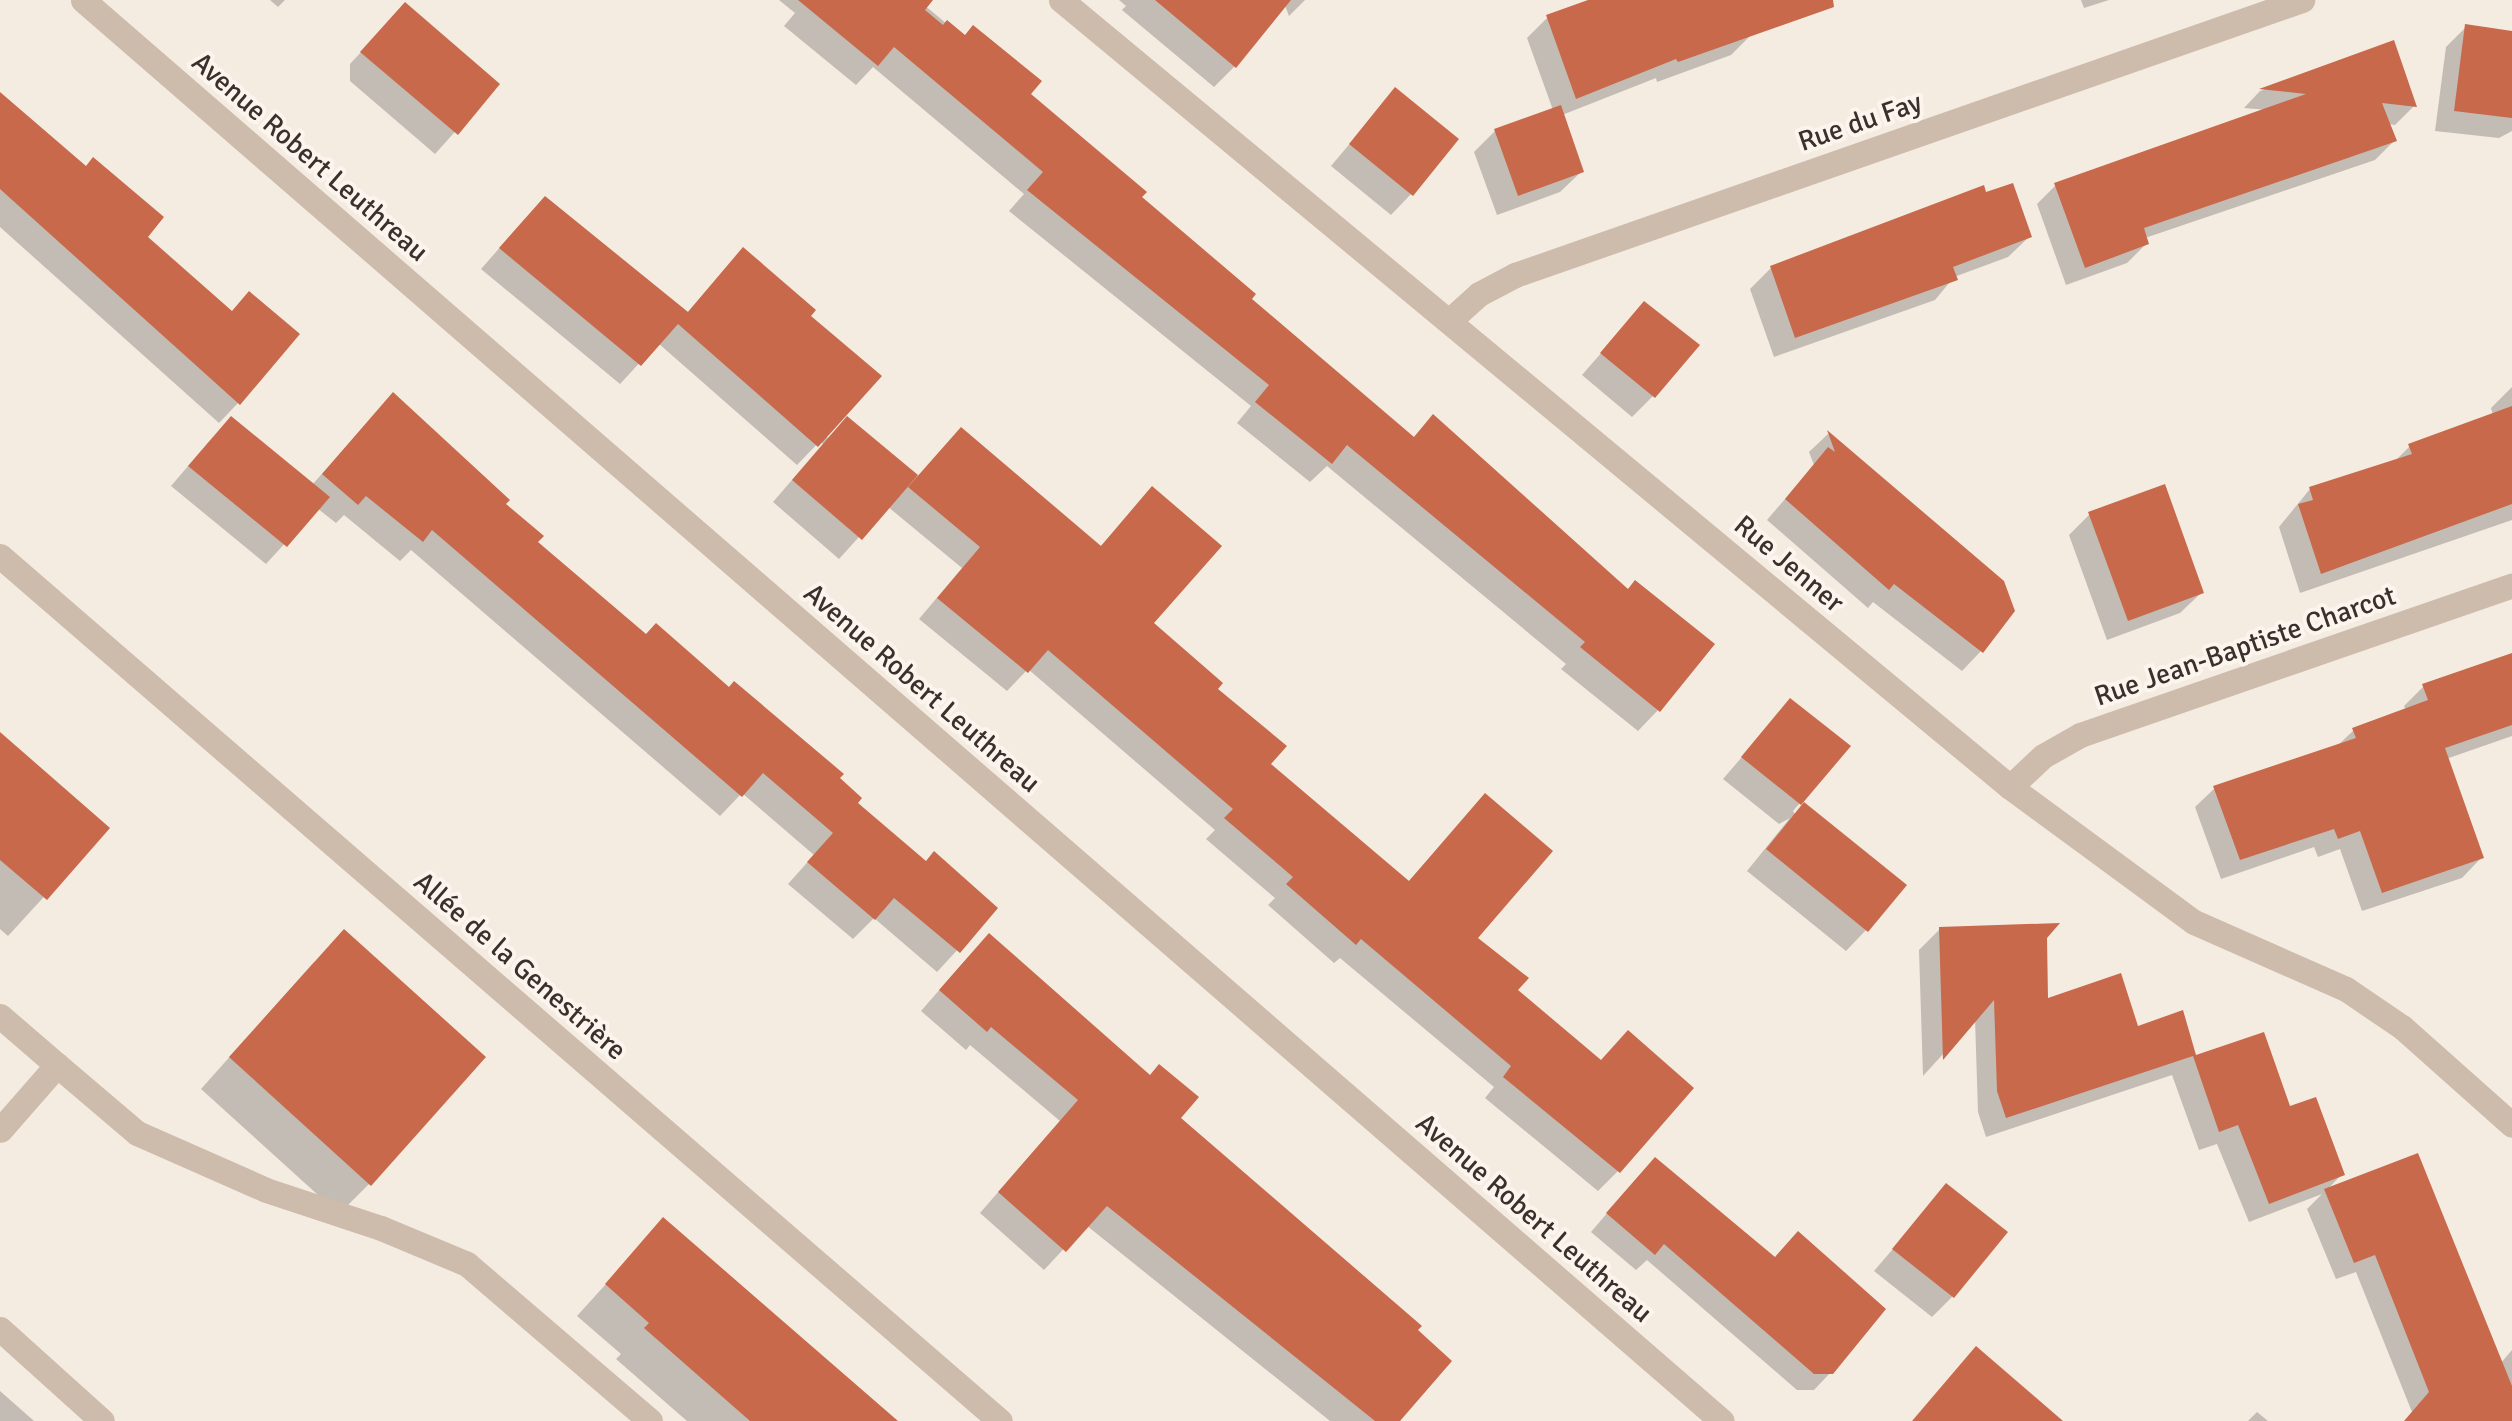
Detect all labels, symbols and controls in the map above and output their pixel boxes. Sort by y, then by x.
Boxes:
street label: Avenue Robert Leuthreau [185,45,435,269]
street label: Rue du Fay [1794,85,1926,159]
street label: Rue Jenner [1727,508,1851,620]
street label: Avenue Robert Leuthreau [797,576,1047,800]
street label: Rue Jean-Baptiste Charcot [2090,579,2400,713]
street label: Allée de la Genestrière [407,865,633,1067]
street label: Avenue Robert Leuthreau [1409,1106,1659,1330]

